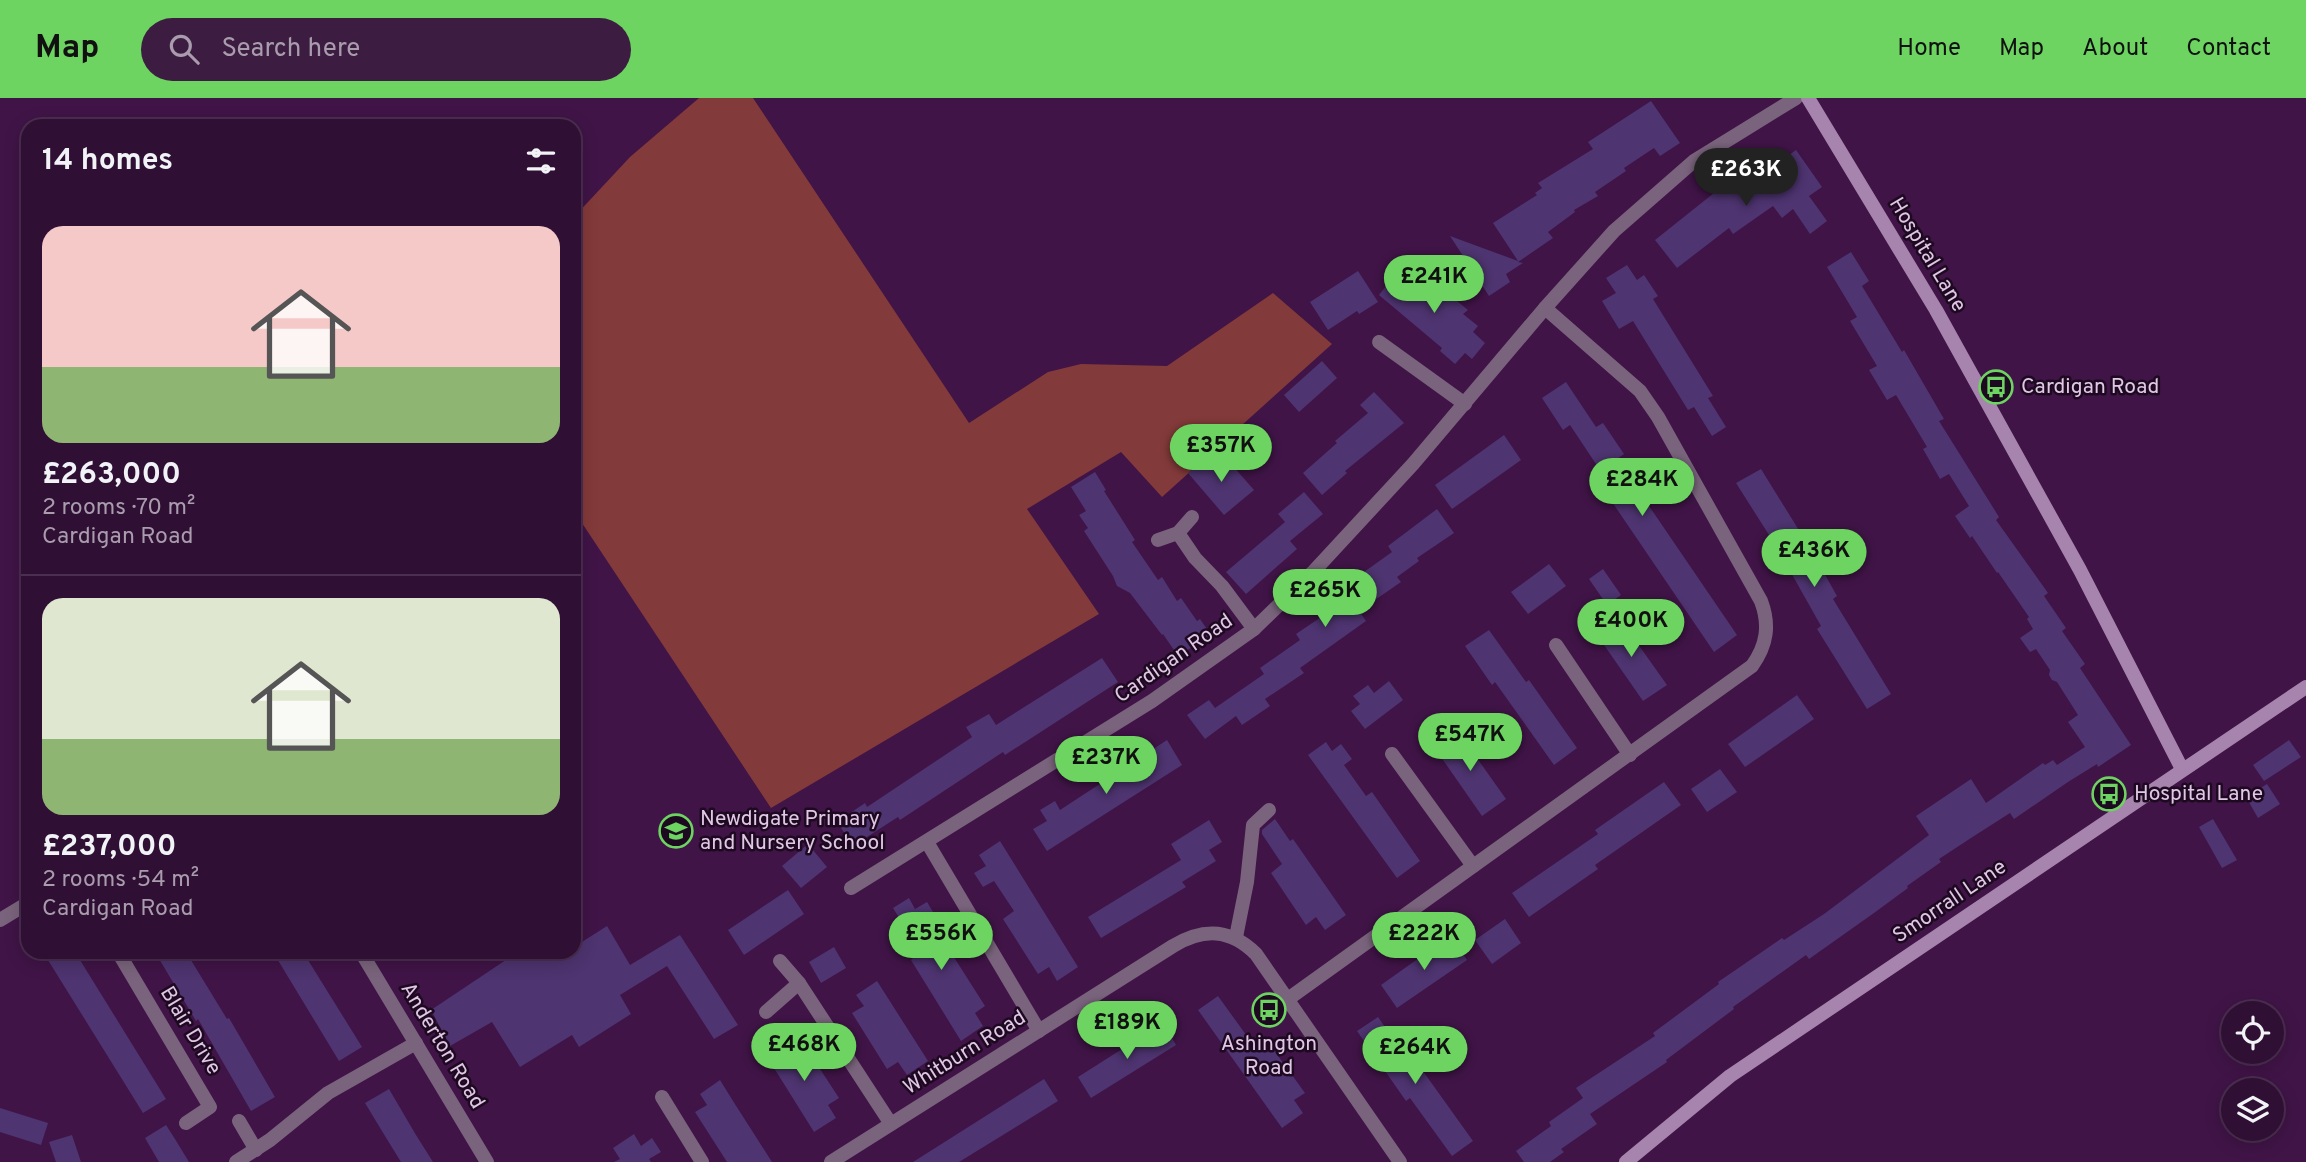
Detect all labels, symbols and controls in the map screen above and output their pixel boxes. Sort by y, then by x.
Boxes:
search box [141,18,631,81]
text: Map [35,28,99,70]
icon: search [165,30,203,68]
text: Search here [221,33,360,66]
text: Home [1897,34,1961,64]
text: Map [1999,34,2044,64]
text: About [2082,34,2148,64]
text: Contact [2186,34,2271,64]
icon: filters [522,142,560,180]
text: 14 homes [42,143,173,180]
pin: £263K [1697,148,1795,208]
text: £263K [1710,156,1782,185]
street label: Hospital Lane [1882,193,1972,317]
pin: £241K [1385,256,1483,315]
text: £241K [1400,263,1468,292]
icon: home [238,271,364,397]
bus stop icon: Cardigan Road [1977,368,2015,406]
place label: Cardigan Road [2021,374,2159,401]
pin: £357K [1172,424,1270,484]
text: £357K [1186,432,1256,461]
text: £263,000 [42,457,181,494]
pin: £284K [1593,458,1691,518]
text: £284K [1605,466,1679,495]
text: 2 rooms · 70 m² [42,494,195,523]
text: Cardigan Road [42,523,194,552]
pin: £436K [1765,530,1863,589]
text: £436K [1778,537,1850,566]
pin: £265K [1276,570,1374,629]
text: £265K [1289,577,1361,606]
pin: £400K [1582,600,1680,659]
text: £400K [1593,607,1669,636]
street label: Cardigan Road [1110,608,1238,710]
icon: home [238,643,364,769]
pin: £547K [1421,714,1519,773]
text: £547K [1434,721,1506,750]
pin: £237K [1057,736,1155,796]
text: £237K [1071,744,1141,773]
bus stop icon: Hospital Lane [2090,775,2128,813]
place label: Hospital Lane [2134,781,2263,808]
place label: Newdigate Primary and Nursery School [700,806,885,857]
school or university icon: Newdigate Primary and Nursery School [657,812,695,850]
text: £237,000 [42,829,176,866]
street label: Smorrall Lane [1888,854,2012,950]
text: 2 rooms · 54 m² [42,866,199,895]
text: Cardigan Road [42,895,194,924]
pin: £556K [892,912,990,972]
pin: £222K [1375,912,1473,972]
text: £556K [905,920,977,949]
text: £222K [1388,920,1460,949]
street label: Anderton Road [394,978,490,1114]
street label: Blair Drive [153,982,227,1080]
bus stop icon: Ashington Road [1250,991,1288,1029]
map controls [2221,1001,2284,1141]
button: locate [2221,1001,2284,1064]
pin: £189K [1078,1002,1176,1061]
street label: Whitburn Road [899,1005,1031,1101]
text: £189K [1093,1009,1161,1038]
pin: £468K [755,1024,853,1083]
pin: £264K [1366,1026,1464,1086]
text: £468K [767,1031,841,1060]
place label: Ashington Road [1221,1031,1317,1082]
text: £264K [1378,1034,1452,1063]
button: layers [2221,1078,2284,1141]

